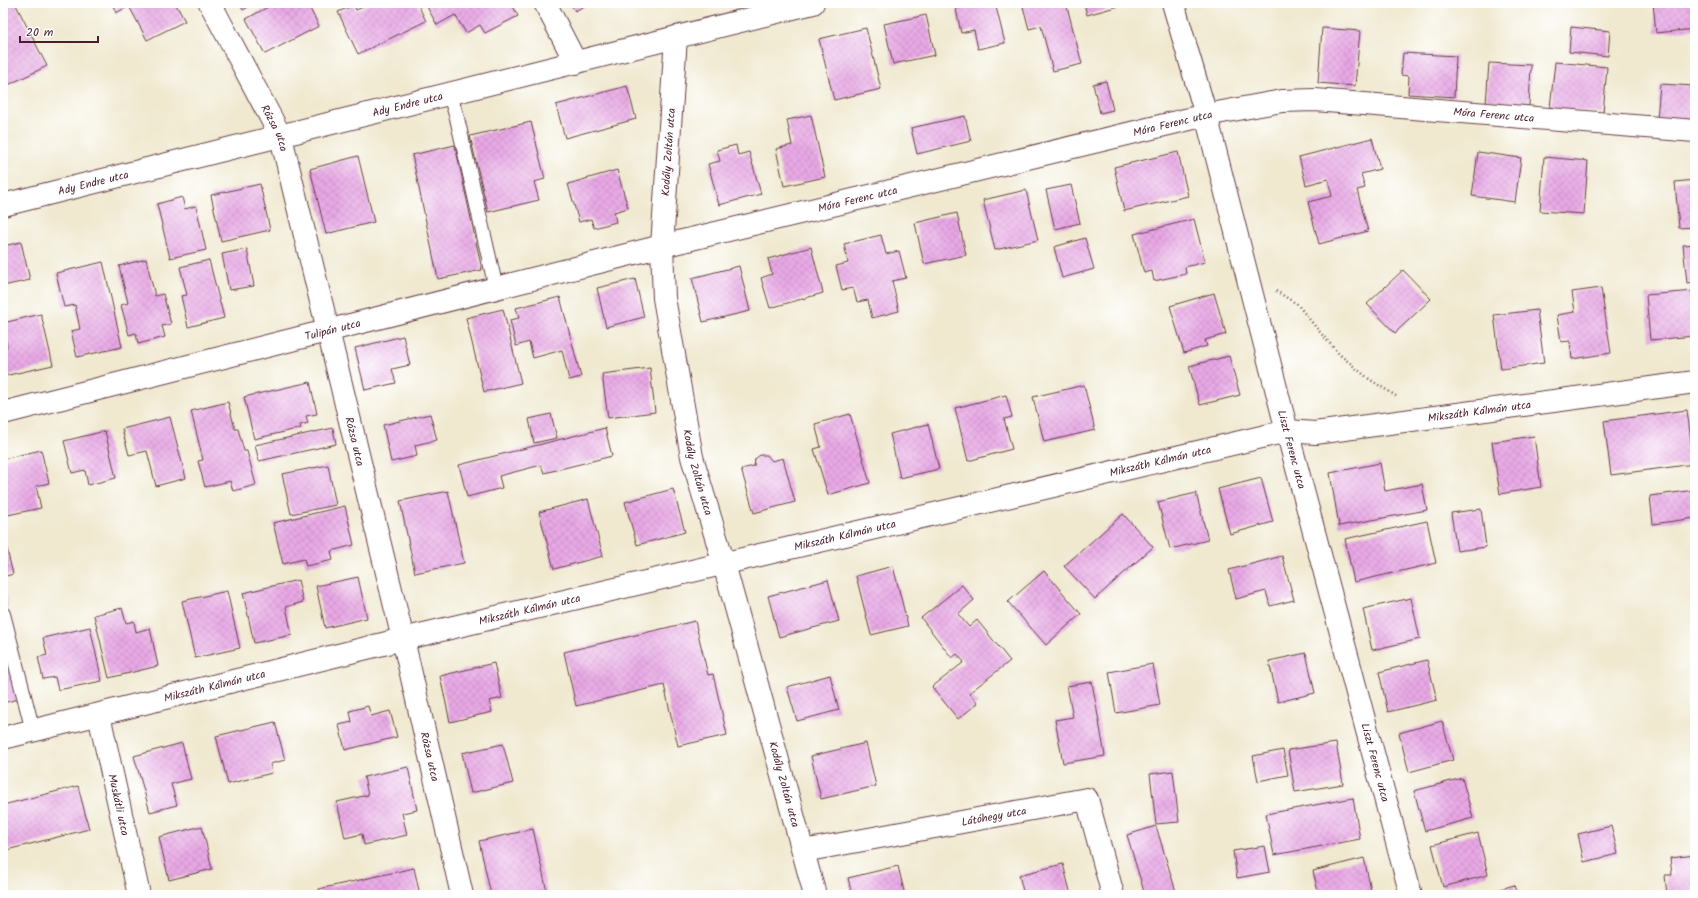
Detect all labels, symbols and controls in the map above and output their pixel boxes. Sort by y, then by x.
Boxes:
scale bar [20,18,98,44]
text: 20 m [26,23,54,42]
street label: Ady Endre utca [371,88,445,123]
street label: Rózsa utca [255,102,292,153]
street label: Móra Ferenc utca [1453,103,1535,128]
street label: Móra Ferenc utca [1131,106,1214,142]
street label: Kodály Zoltán utca [657,107,681,197]
street label: Ady Endre utca [56,166,131,201]
street label: Móra Ferenc utca [816,182,899,218]
street label: Tulipán utca [303,315,363,346]
street label: Mikszáth Kálmán utca [1427,396,1532,428]
street label: Liszt Ferenc utca [1272,408,1310,491]
street label: Rózsa utca [339,415,369,468]
street label: Kodály Zoltán utca [677,428,717,518]
street label: Mikszáth Kálmán utca [1108,441,1213,482]
street label: Mikszáth Kálmán utca [792,515,898,557]
street label: Mikszáth Kálmán utca [477,590,582,631]
street label: Mikszáth Kálmán utca [162,665,268,708]
street label: Liszt Ferenc utca [1355,721,1394,804]
street label: Rózsa utca [415,730,444,783]
street label: Kodály Zoltán utca [763,739,804,829]
street label: Muskátli utca [102,772,134,838]
street label: Látóhegy utca [960,802,1028,832]

